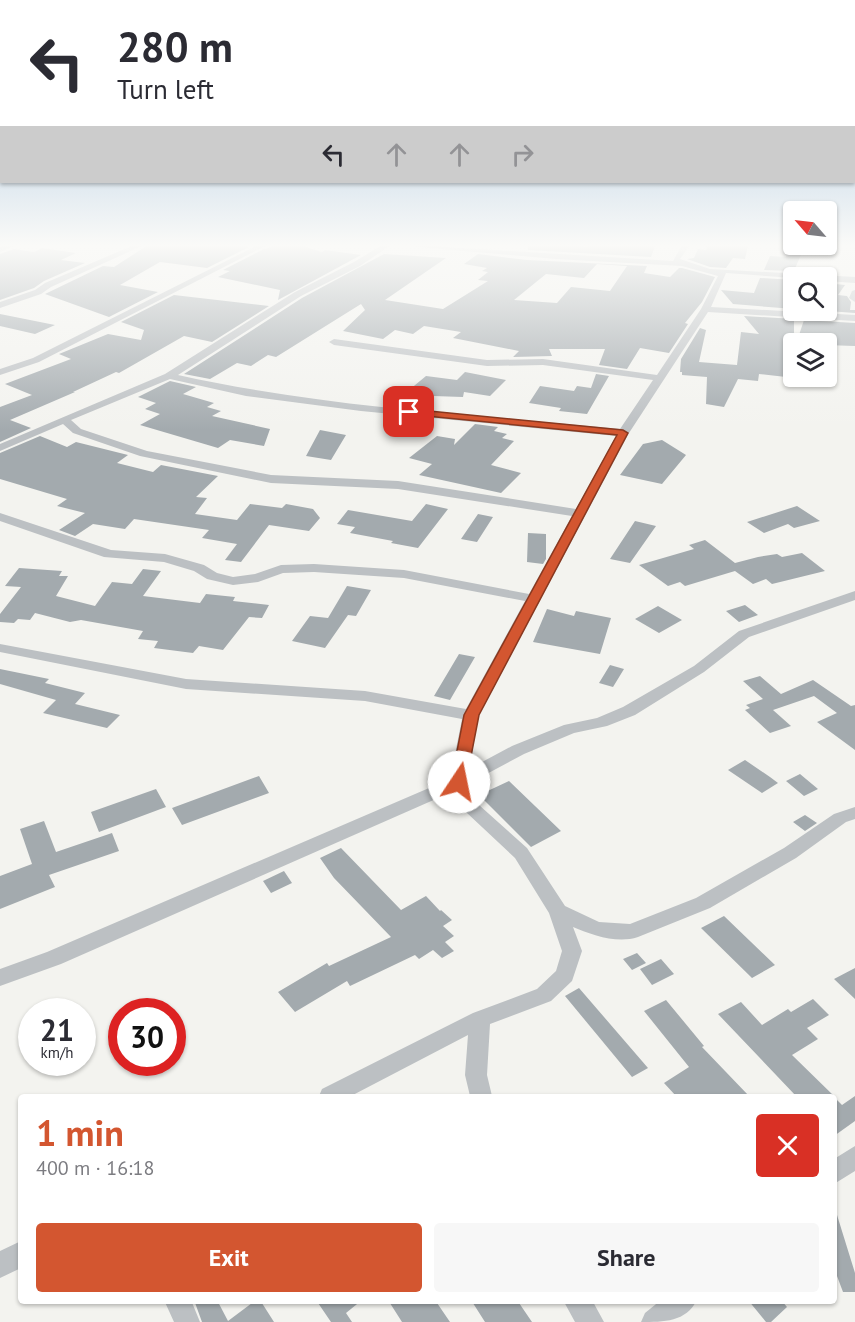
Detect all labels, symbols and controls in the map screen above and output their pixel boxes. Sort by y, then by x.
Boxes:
text: 280 m [117,19,233,74]
icon: left [18,24,96,102]
text: Turn left [117,72,214,106]
icon: left [317,138,350,171]
icon: ahead [380,138,413,171]
icon: ahead [443,138,476,171]
icon: right [506,138,539,171]
north arrow [783,201,837,255]
map controls [783,201,837,387]
button: search [783,267,837,321]
button: layers [783,333,837,387]
pin [383,386,434,437]
icon: arrive [392,395,425,428]
position arrow [427,750,491,814]
speed limit sign: 30 [108,998,186,1076]
text: 21 [40,1010,74,1049]
text: km/h [41,1043,73,1062]
text: 1 min [36,1109,124,1156]
button: close [756,1114,819,1177]
text: 400 m · 16:18 [36,1155,154,1181]
button: Exit [36,1223,422,1292]
button: Share [434,1223,819,1292]

